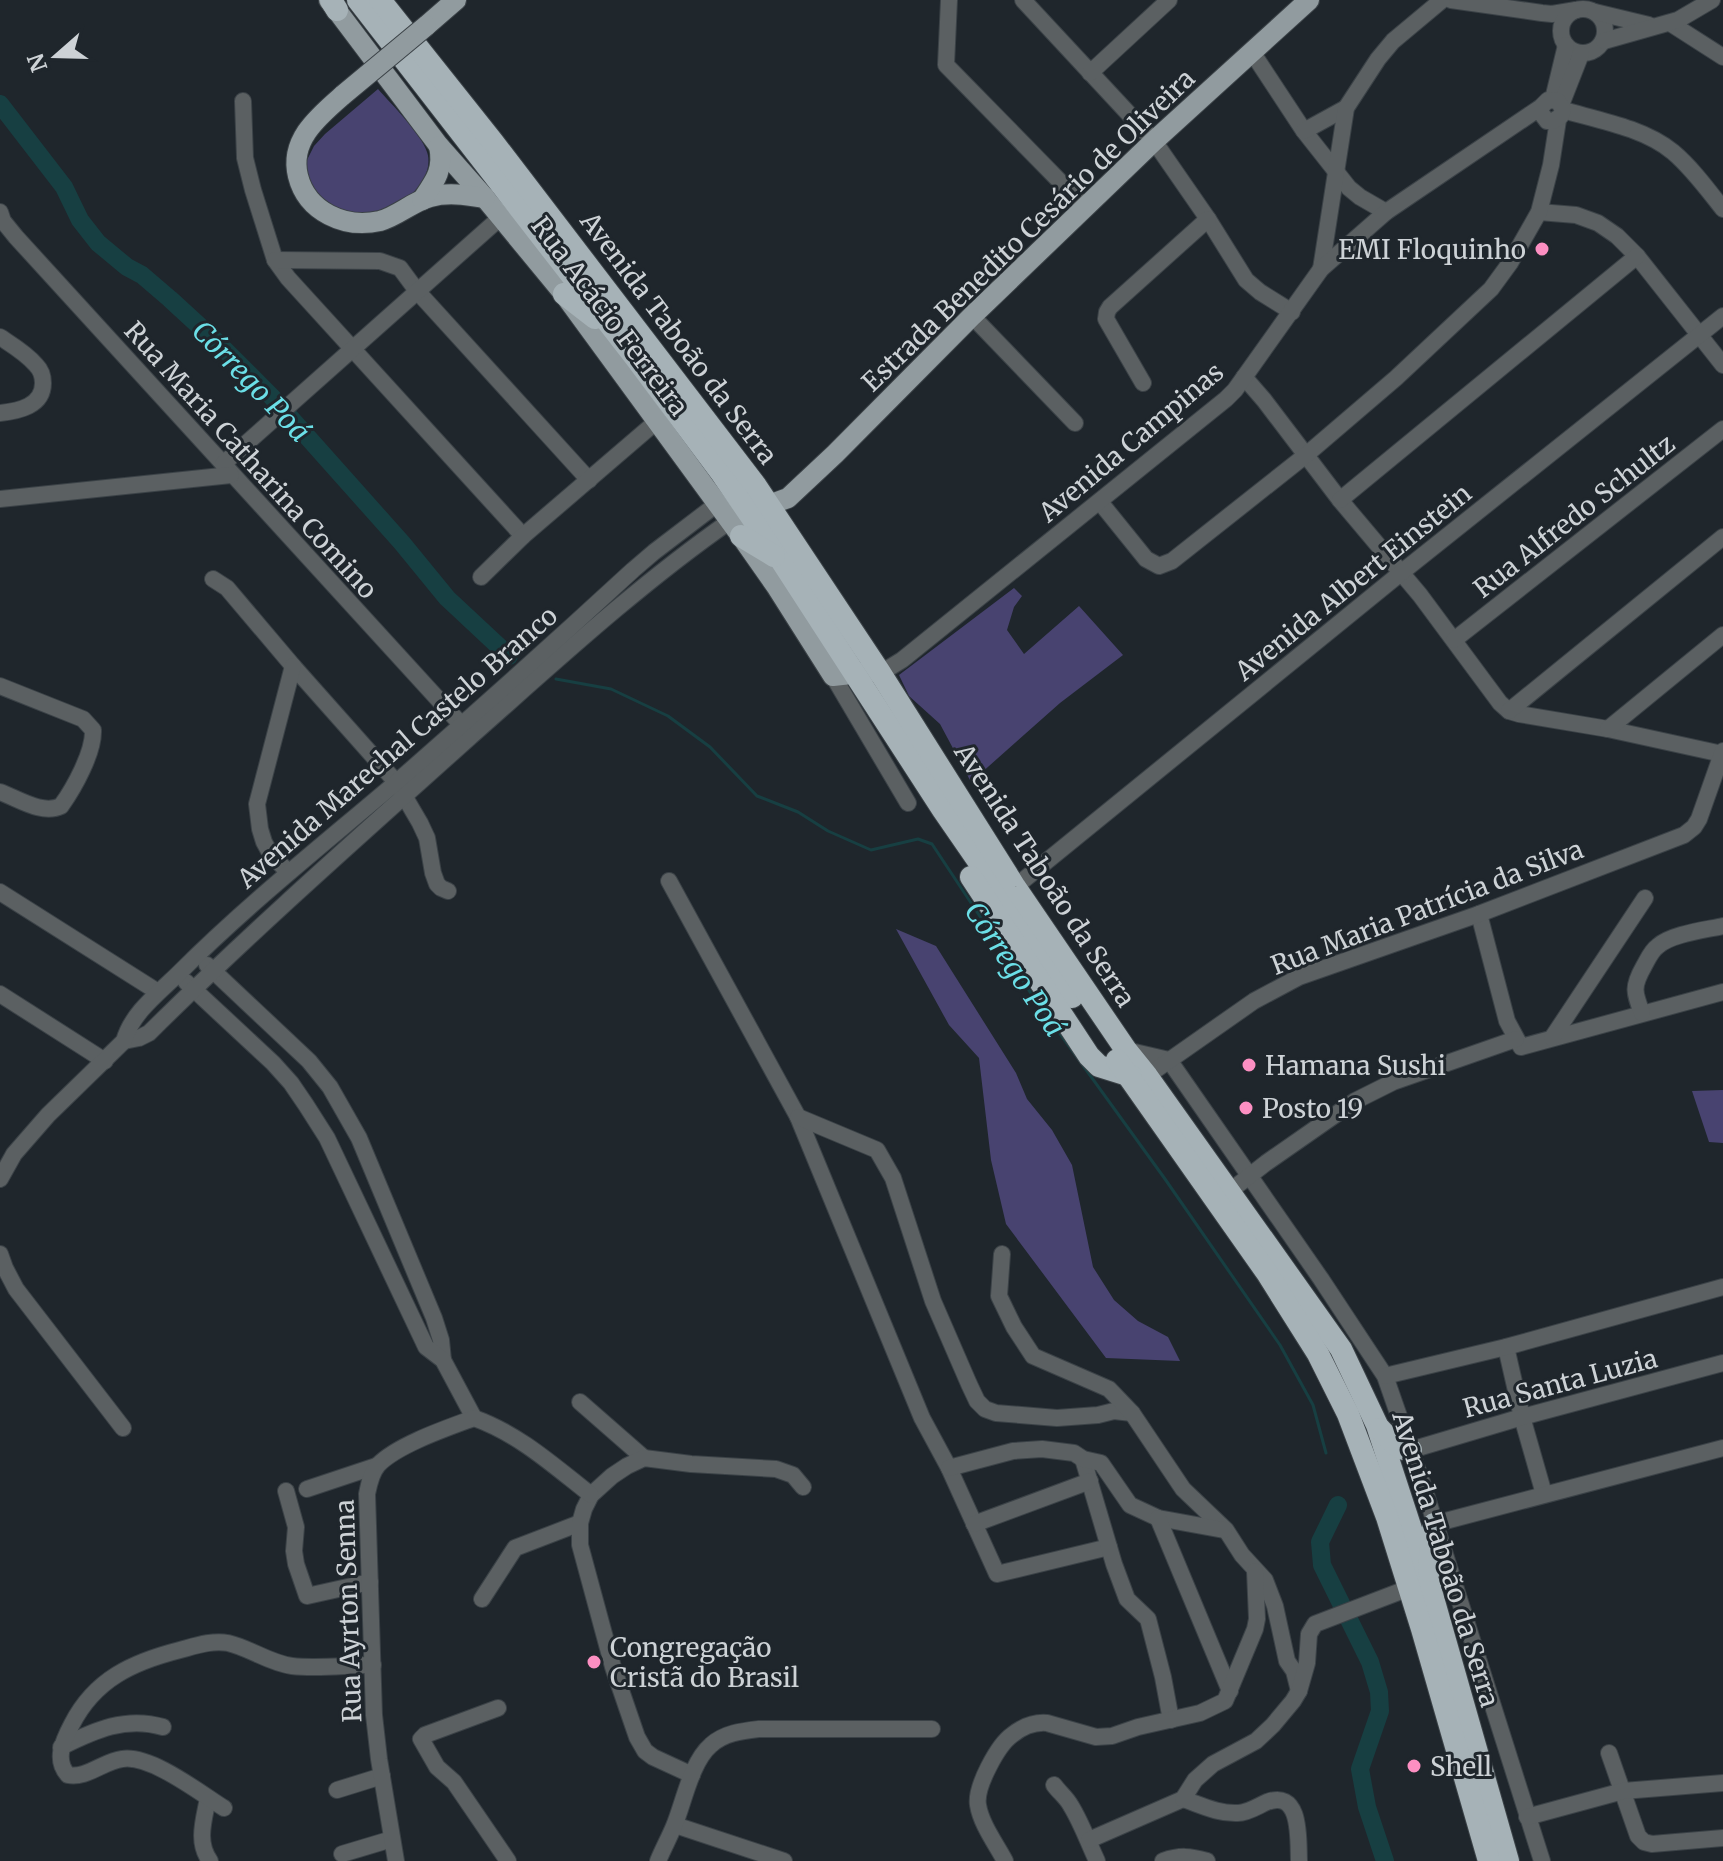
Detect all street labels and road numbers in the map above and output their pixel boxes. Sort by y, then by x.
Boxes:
street label: Estrada Benedito Cesário de Oliveira [855,62,1201,398]
street label: Avenida Taboão da Serra [573,205,785,471]
street label: Rua Acácio Ferreira [524,210,696,422]
street label: Rua Maria Catharina Comino [118,314,384,606]
street label: Avenida Campinas [1031,355,1230,530]
street label: Rua Alfredo Schultz [1467,427,1681,605]
street label: Avenida Albert Einstein [1227,477,1478,688]
street label: Avenida Marechal Castelo Branco [229,599,564,896]
street label: Avenida Taboão da Serra [947,736,1143,1013]
street label: Rua Maria Patrícia da Silva [1266,832,1588,982]
street label: Rua Santa Luzia [1459,1341,1661,1425]
street label: Avenida Taboão da Serra [1385,1406,1507,1711]
street label: Rua Ayrton Senna [328,1499,368,1723]

